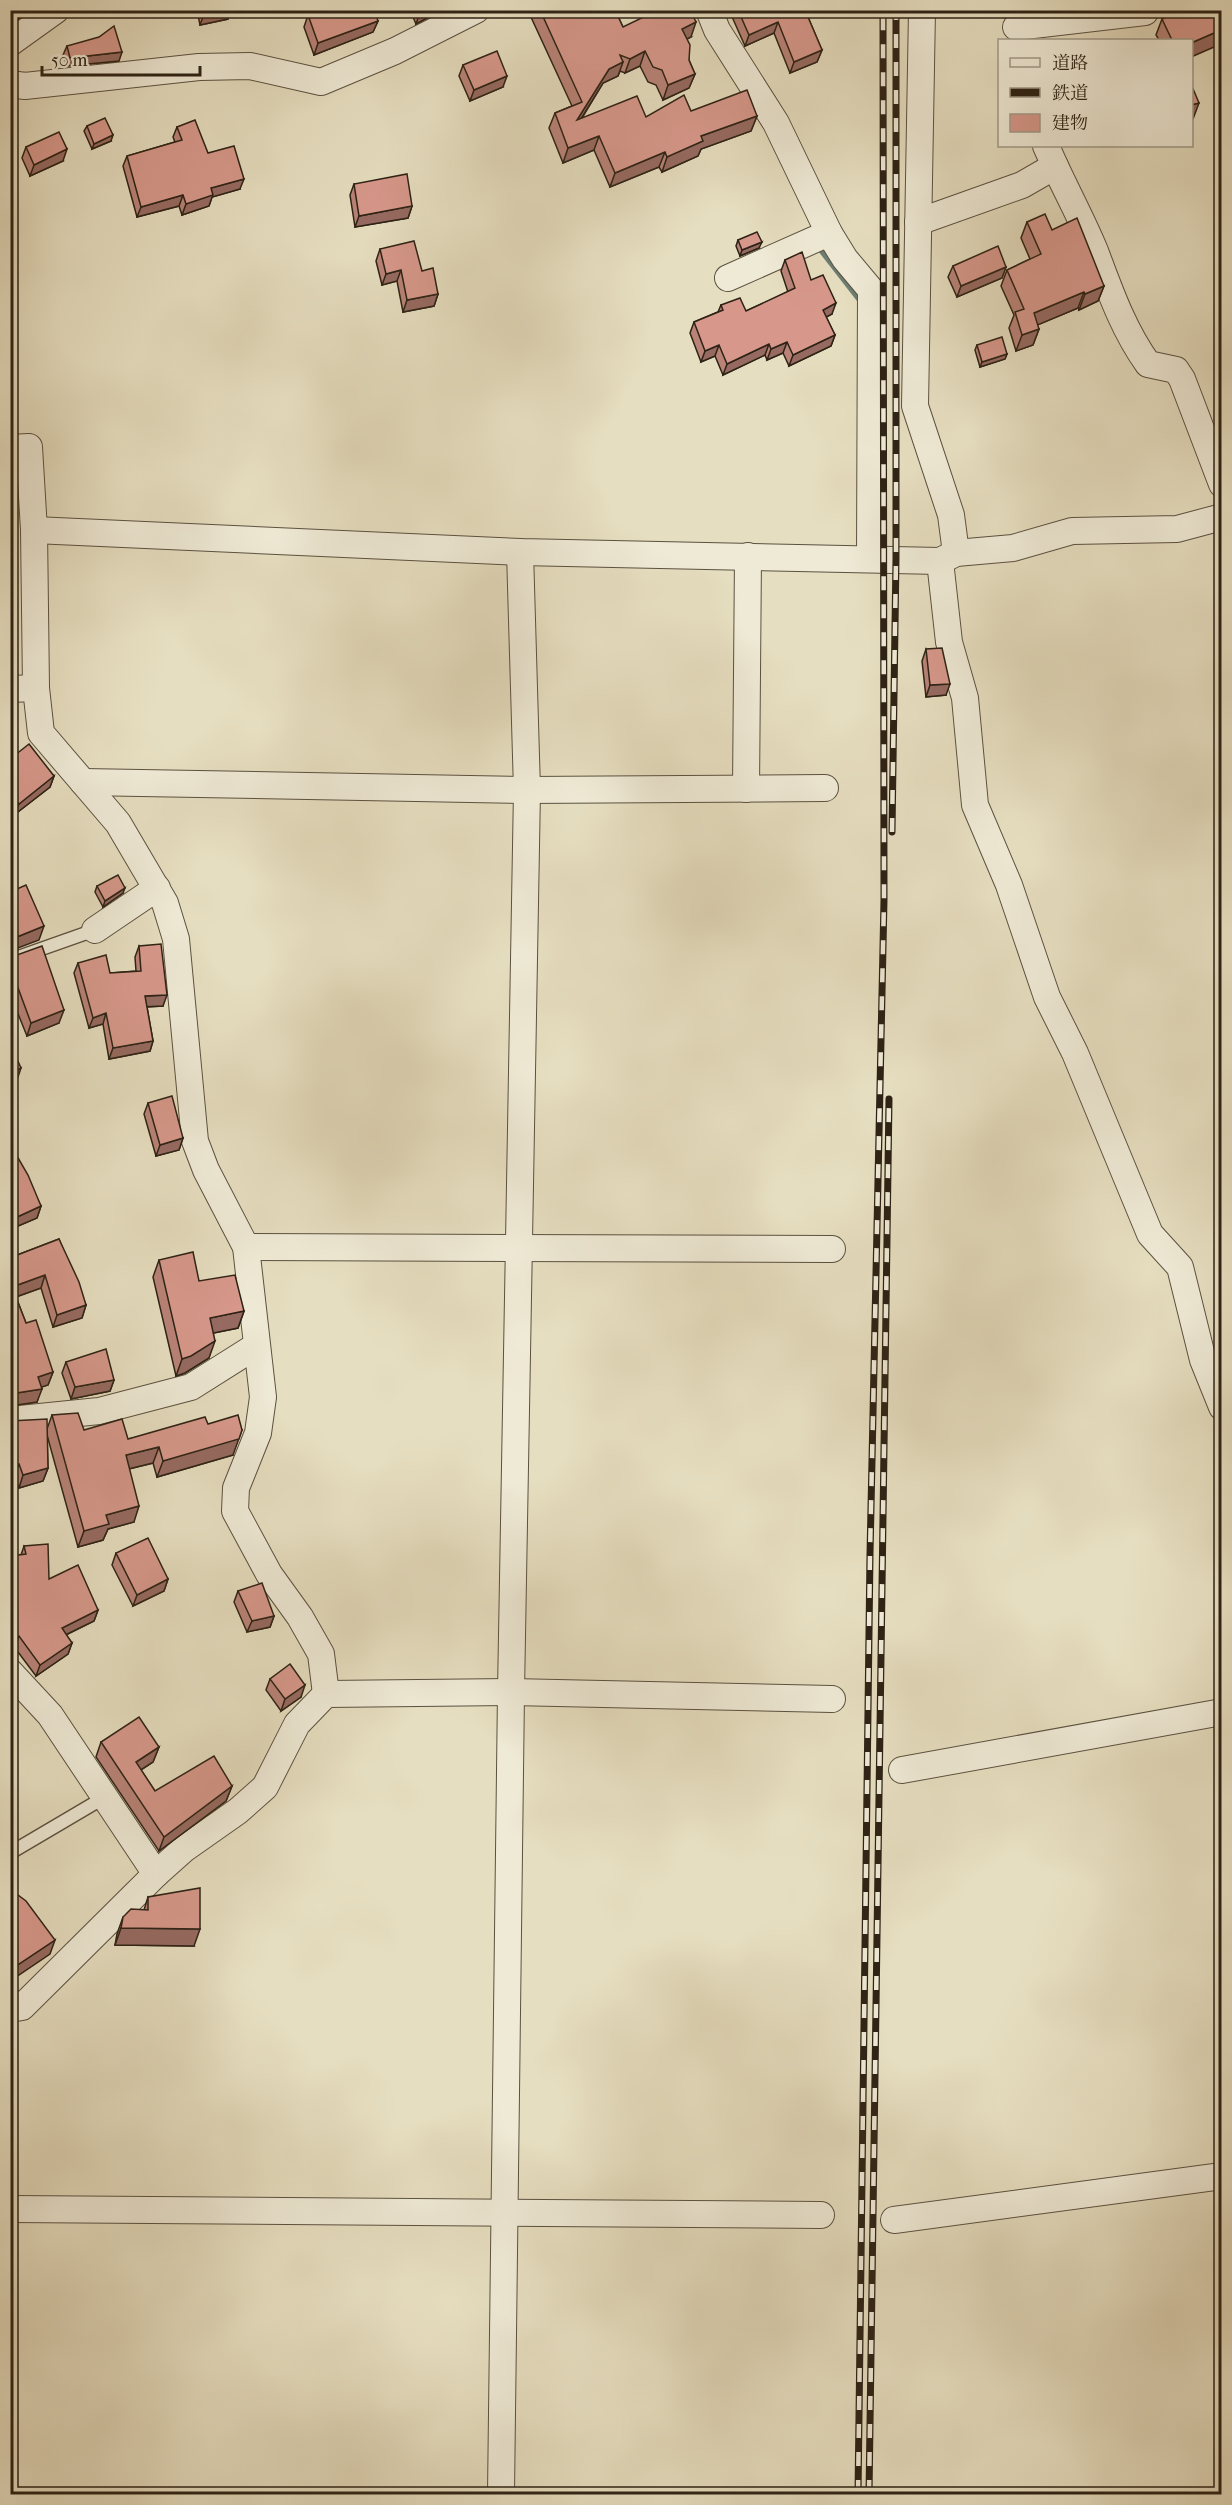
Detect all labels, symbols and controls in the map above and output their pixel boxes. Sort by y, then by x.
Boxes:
scale bar [42,39,200,77]
legend [998,39,1193,147]
text: 50 m [51,50,88,71]
text: 道路 [1052,53,1088,74]
text: 鉄道 [1052,83,1088,104]
text: 建物 [1052,113,1088,134]

